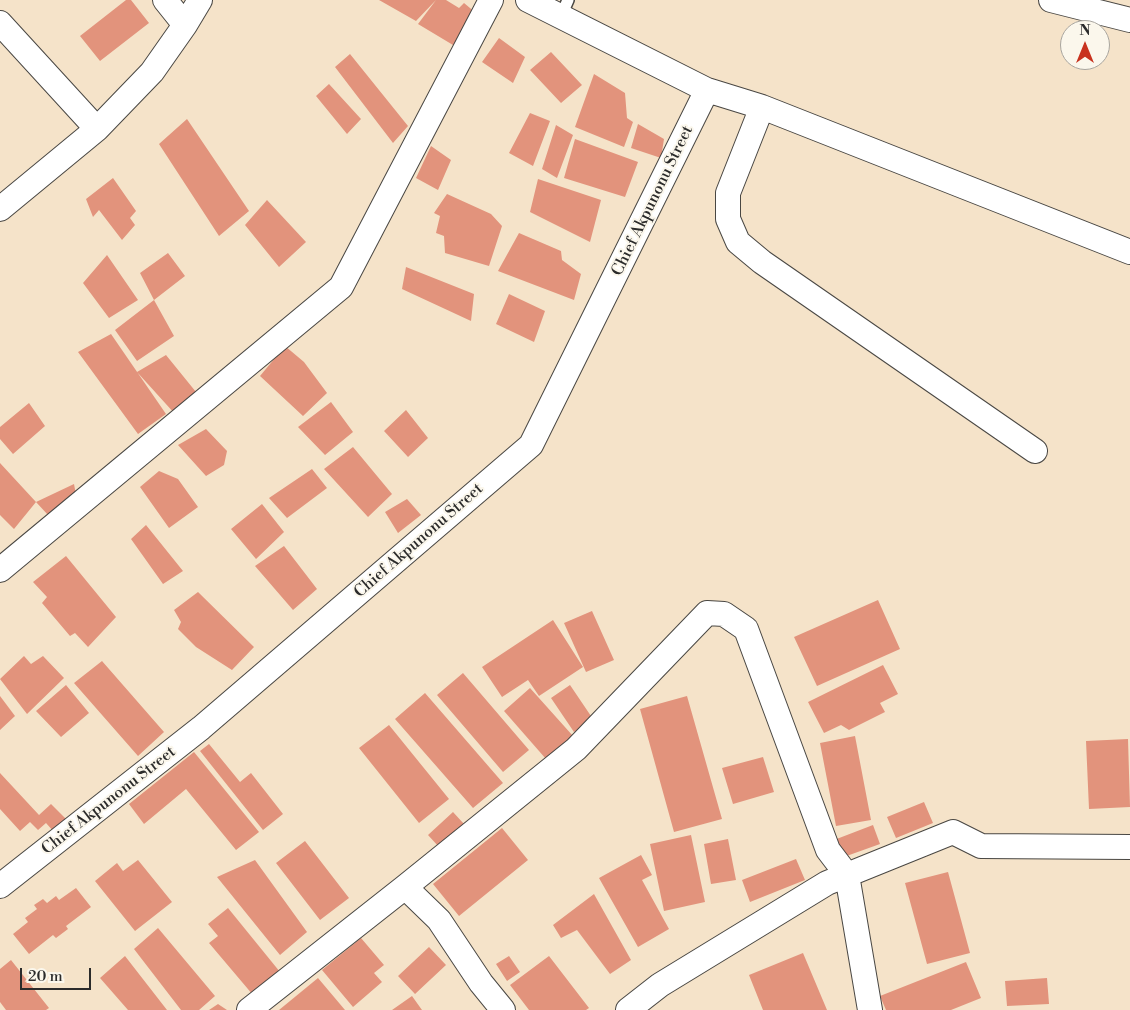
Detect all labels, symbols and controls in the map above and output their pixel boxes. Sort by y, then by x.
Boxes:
north arrow [1060,20,1110,70]
text: N [1079,22,1091,40]
street label: Chief Akpunonu Street [608,123,698,279]
street label: Chief Akpunonu Street [351,480,487,602]
street label: Chief Akpunonu Street [38,743,180,859]
scale bar [22,958,94,990]
text: 20 m [28,967,63,986]

